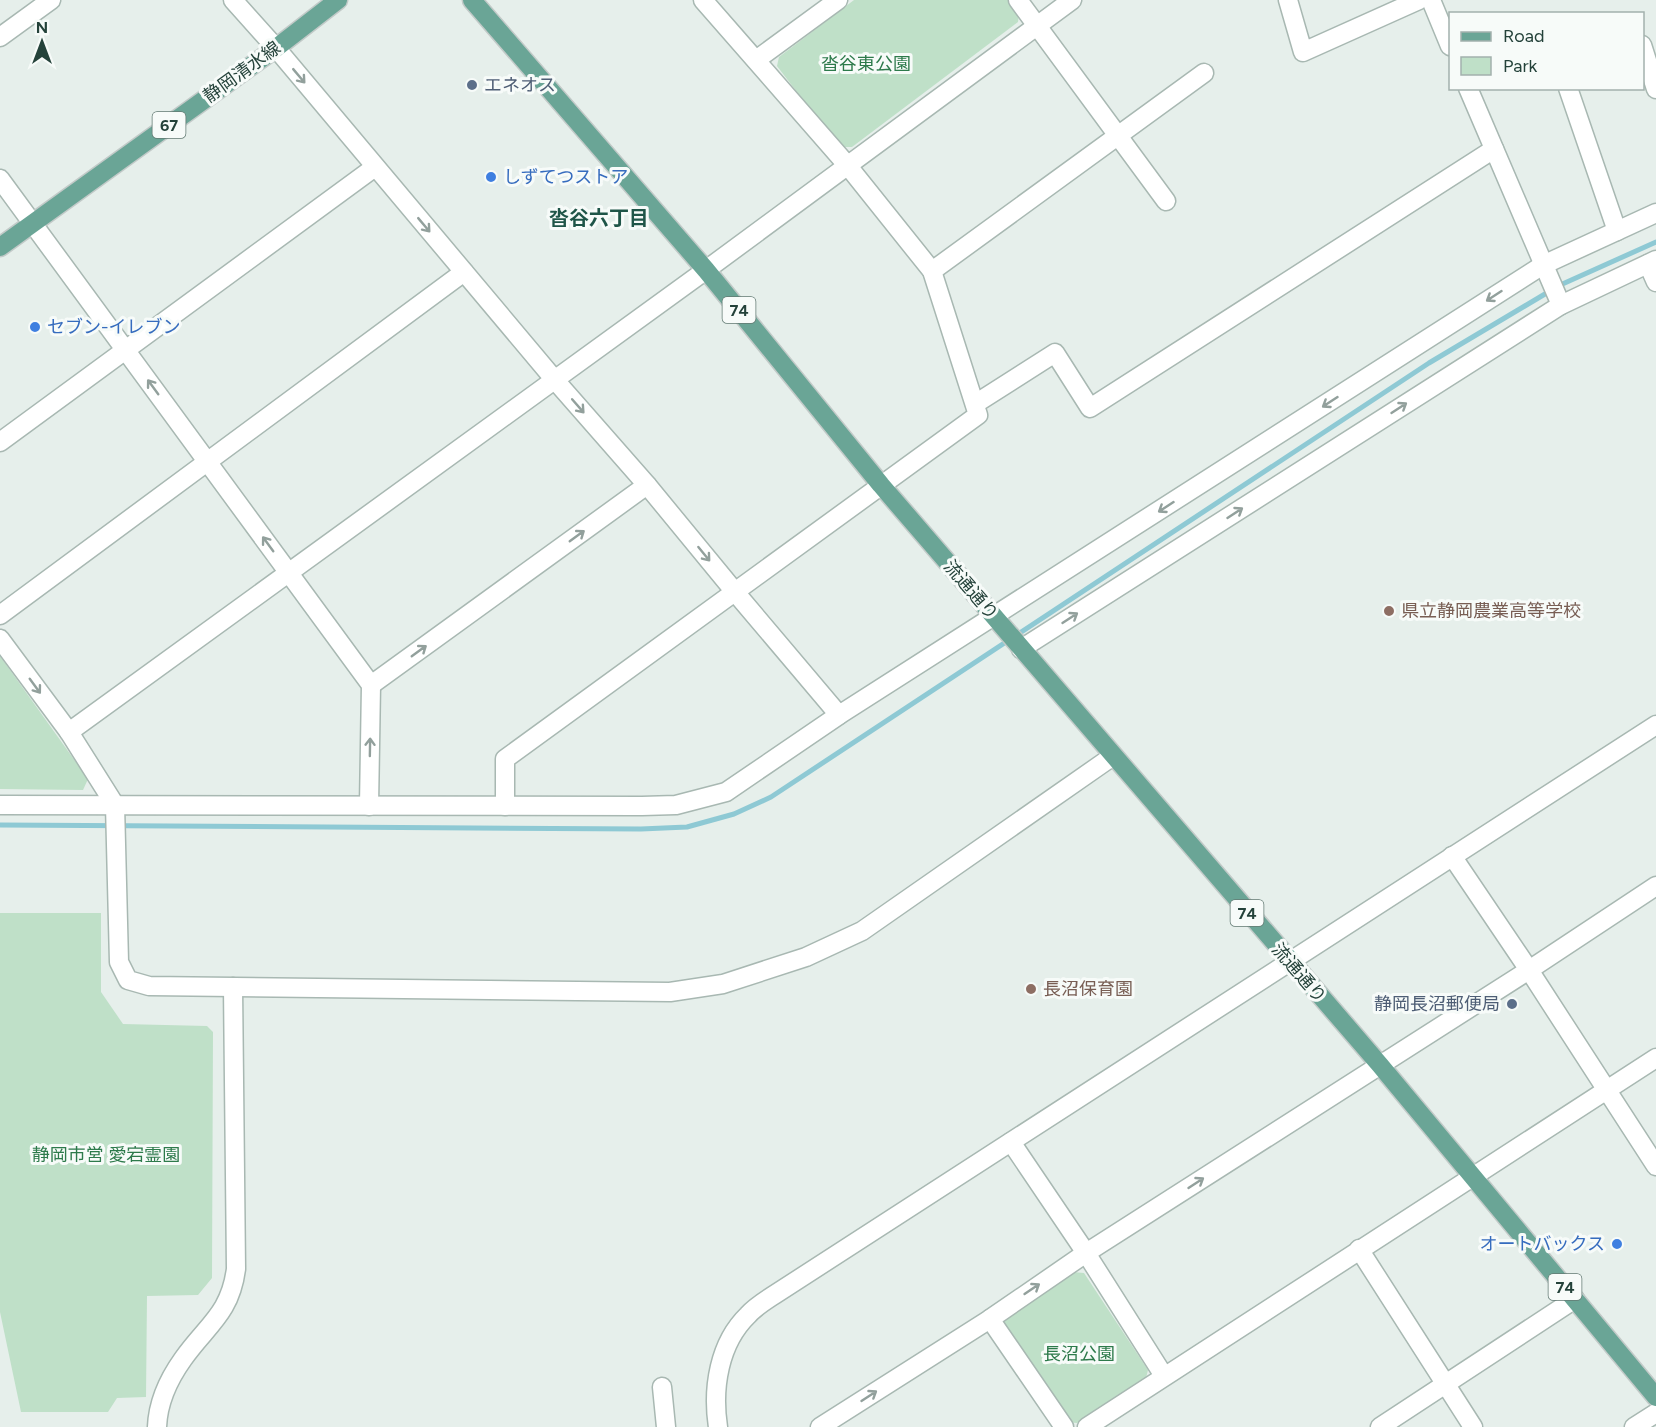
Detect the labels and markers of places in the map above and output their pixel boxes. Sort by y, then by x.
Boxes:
place label: エネオス [484,74,556,96]
marker: エネオス [465,78,479,92]
place label: しずてつストア [503,166,628,188]
marker: しずてつストア [484,170,498,184]
place label: セブン-イレブン [47,316,181,338]
marker: セブン-イレブン [28,320,42,334]
place label: 県立静岡農業高等学校 [1401,600,1581,622]
marker: 県立静岡農業高等学校 [1382,604,1396,618]
place label: 長沼保育園 [1043,978,1133,1000]
marker: 長沼保育園 [1024,982,1038,996]
place label: 静岡長沼郵便局 [1374,993,1500,1015]
marker: 静岡長沼郵便局 [1505,997,1519,1011]
place label: オートバックス [1480,1233,1605,1255]
marker: オートバックス [1610,1237,1624,1251]

